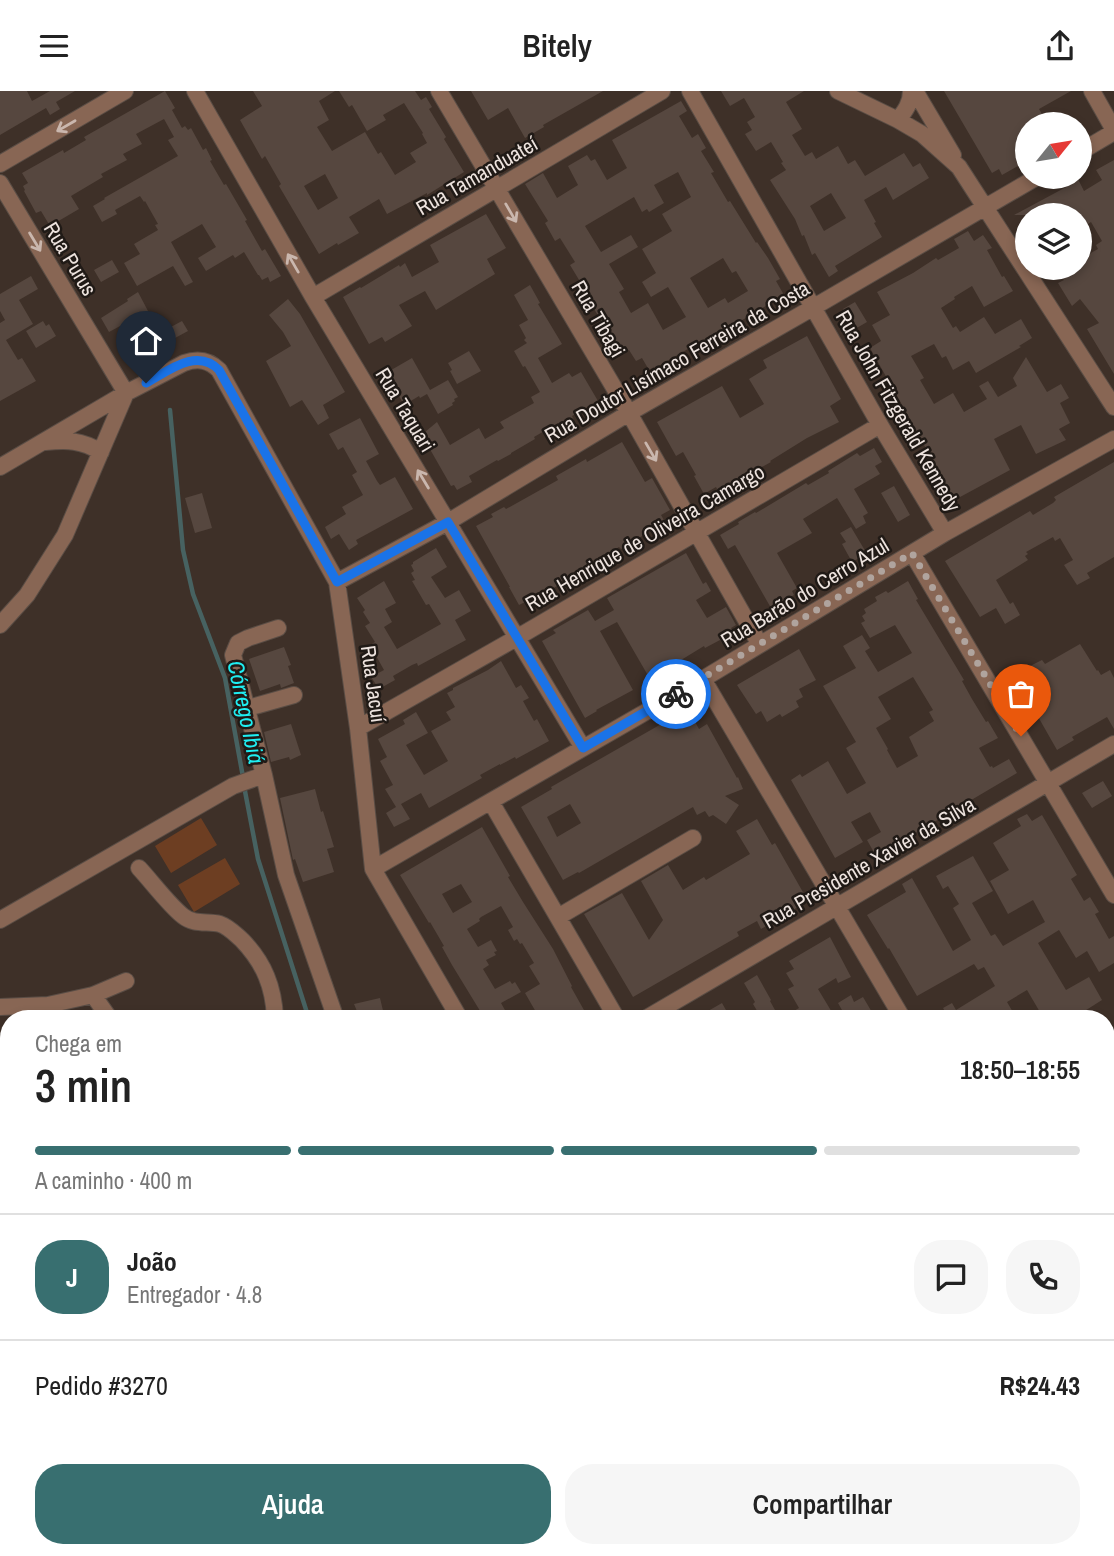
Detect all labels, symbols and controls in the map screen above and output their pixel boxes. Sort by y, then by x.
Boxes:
text: Bitely [522,24,592,67]
icon: menu [35,27,73,65]
icon: share [1041,27,1079,65]
north arrow [1015,112,1092,189]
map controls [1015,112,1092,280]
one-way arrow [56,119,76,133]
street label: Rua Tamanduateí [411,129,543,222]
one-way arrow [505,203,519,223]
button: layers [1015,203,1092,280]
street label: Rua Purus [37,216,104,301]
one-way arrow [29,231,43,251]
one-way arrow [286,253,299,274]
street label: Rua Doutor Lisímaco Ferreira da Costa [539,273,815,450]
street label: Rua Tibagi [565,275,632,363]
street label: Rua John Fitzgerald Kennedy [829,305,968,517]
pin [116,311,176,383]
icon: home [127,322,165,360]
street label: Rua Taquari [369,362,442,457]
one-way arrow [644,441,658,461]
street label: Rua Henrique de Oliveira Camargo [520,457,770,618]
one-way arrow [415,470,429,490]
street label: Rua Barão do Cerro Azul [715,531,894,654]
street label: Rua Jacuí [354,644,393,725]
water label: Córrego Ibiá [220,657,273,766]
courier [641,659,711,729]
pin [991,664,1051,736]
icon: bike [657,675,695,713]
icon: bag [1002,675,1040,713]
street label: Rua Presidente Xavier da Silva [757,790,981,935]
text: Chega em [35,1028,122,1059]
text: 18:50–18:55 [960,1052,1080,1087]
text: 3 min [35,1054,132,1116]
text: A caminho · 400 m [35,1165,192,1196]
button: chat [914,1240,988,1314]
button: phone [1006,1240,1080,1314]
text: João [127,1244,177,1279]
text: J [66,1260,78,1295]
text: Entregador · 4.8 [127,1279,262,1310]
text: Pedido #3270 [35,1368,168,1403]
text: R$24.43 [999,1368,1080,1403]
button: Ajuda [35,1464,551,1544]
button: Compartilhar [565,1464,1080,1544]

